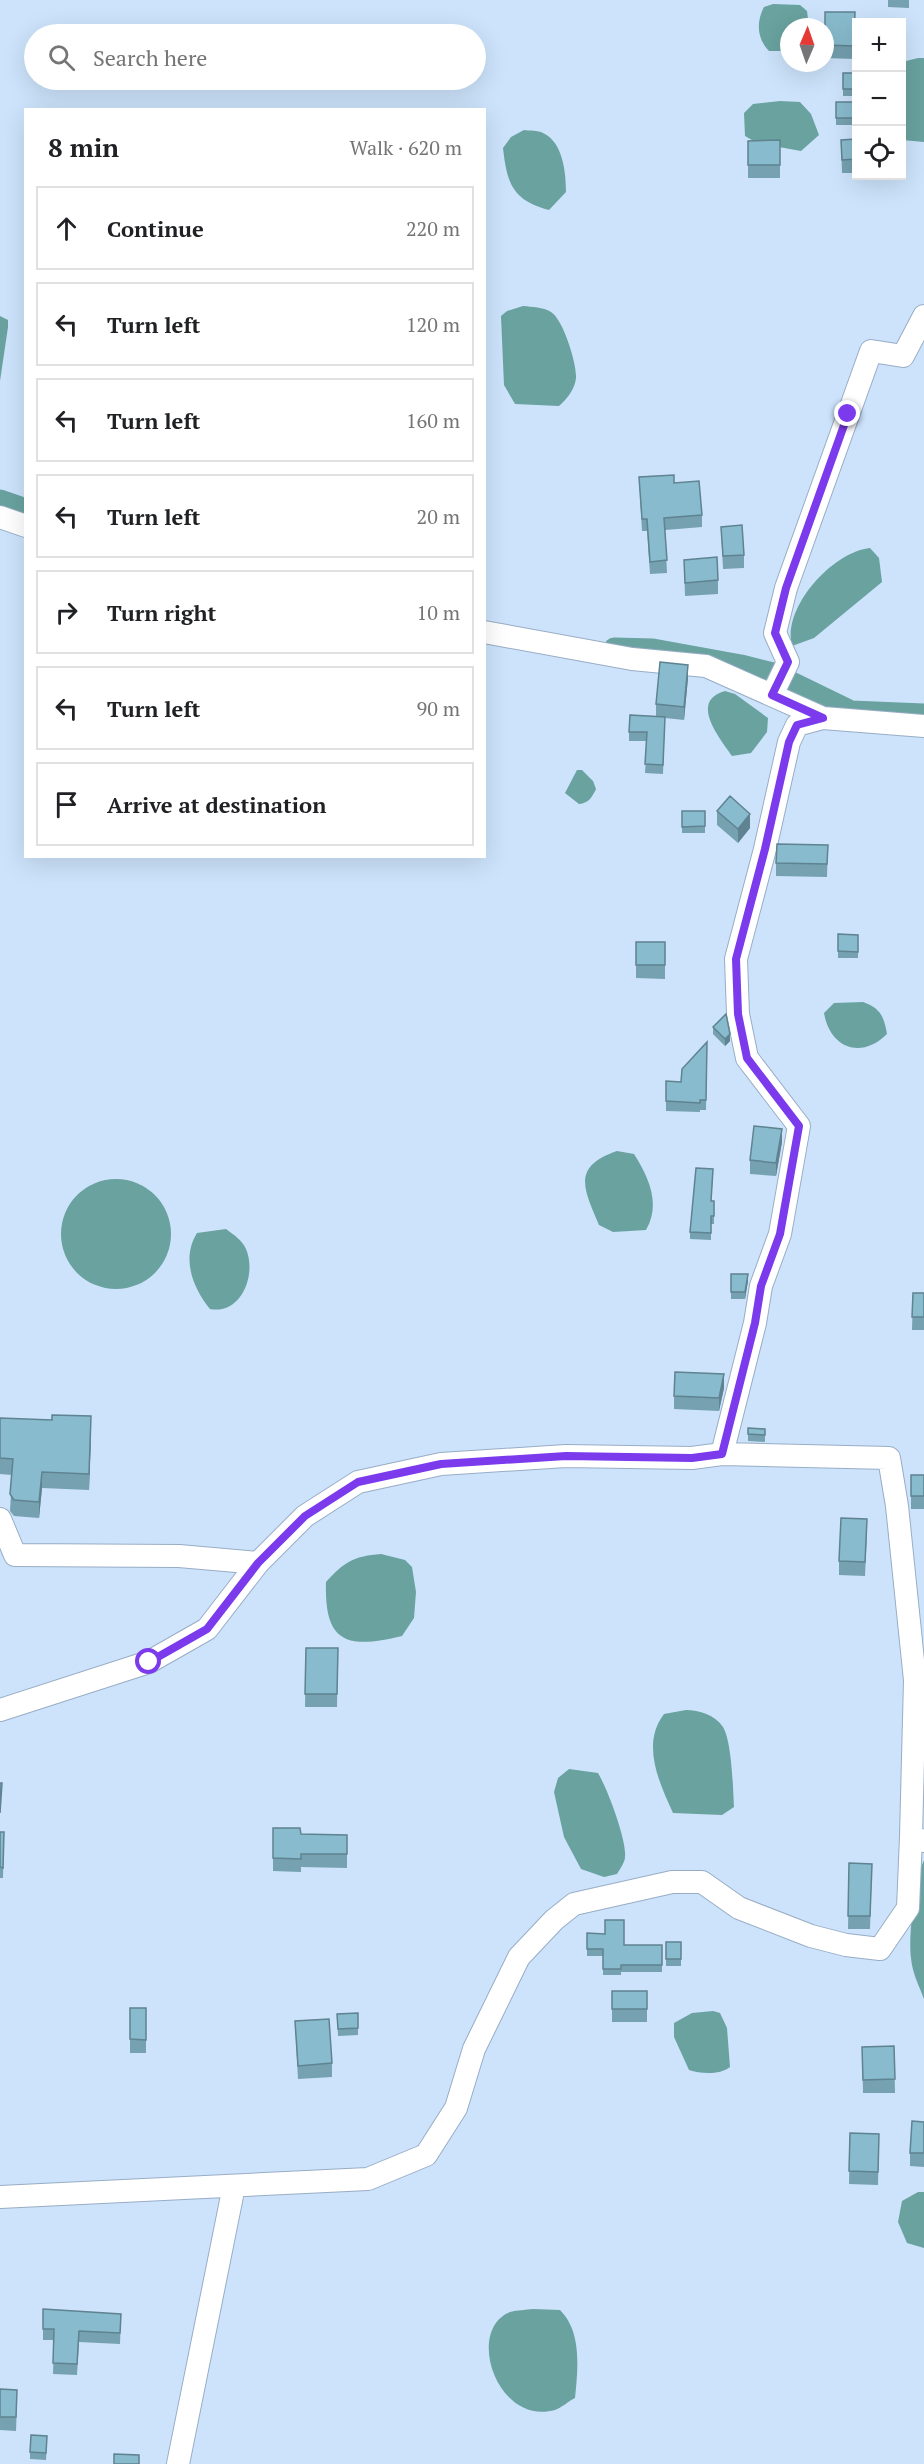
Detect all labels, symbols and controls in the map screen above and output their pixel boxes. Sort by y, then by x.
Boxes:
north arrow [780,18,834,72]
map controls [852,18,906,180]
button: + [852,18,906,72]
search box [24,24,486,90]
icon: search [45,41,78,74]
text: Search here [93,43,207,72]
button: − [852,72,906,126]
button: locate [852,126,906,180]
text: 8 min [48,130,119,164]
text: Walk · 620 m [350,134,462,161]
icon: ahead [50,212,83,245]
text: Continue [107,214,204,243]
text: 220 m [406,215,460,242]
icon: left [50,308,83,341]
text: Turn left [107,310,200,339]
text: 120 m [406,311,460,338]
route end [834,400,860,426]
icon: left [50,404,83,437]
text: Turn left [107,406,200,435]
text: 160 m [406,407,460,434]
icon: left [50,500,83,533]
text: Turn left [107,502,200,531]
text: 20 m [417,503,460,530]
icon: right [50,596,83,629]
text: Turn right [107,598,216,627]
text: 10 m [417,599,460,626]
icon: left [50,692,83,725]
text: Turn left [107,694,200,723]
text: 90 m [417,695,460,722]
icon: arrive [50,788,83,821]
text: Arrive at destination [107,790,326,819]
route start [135,1648,161,1674]

